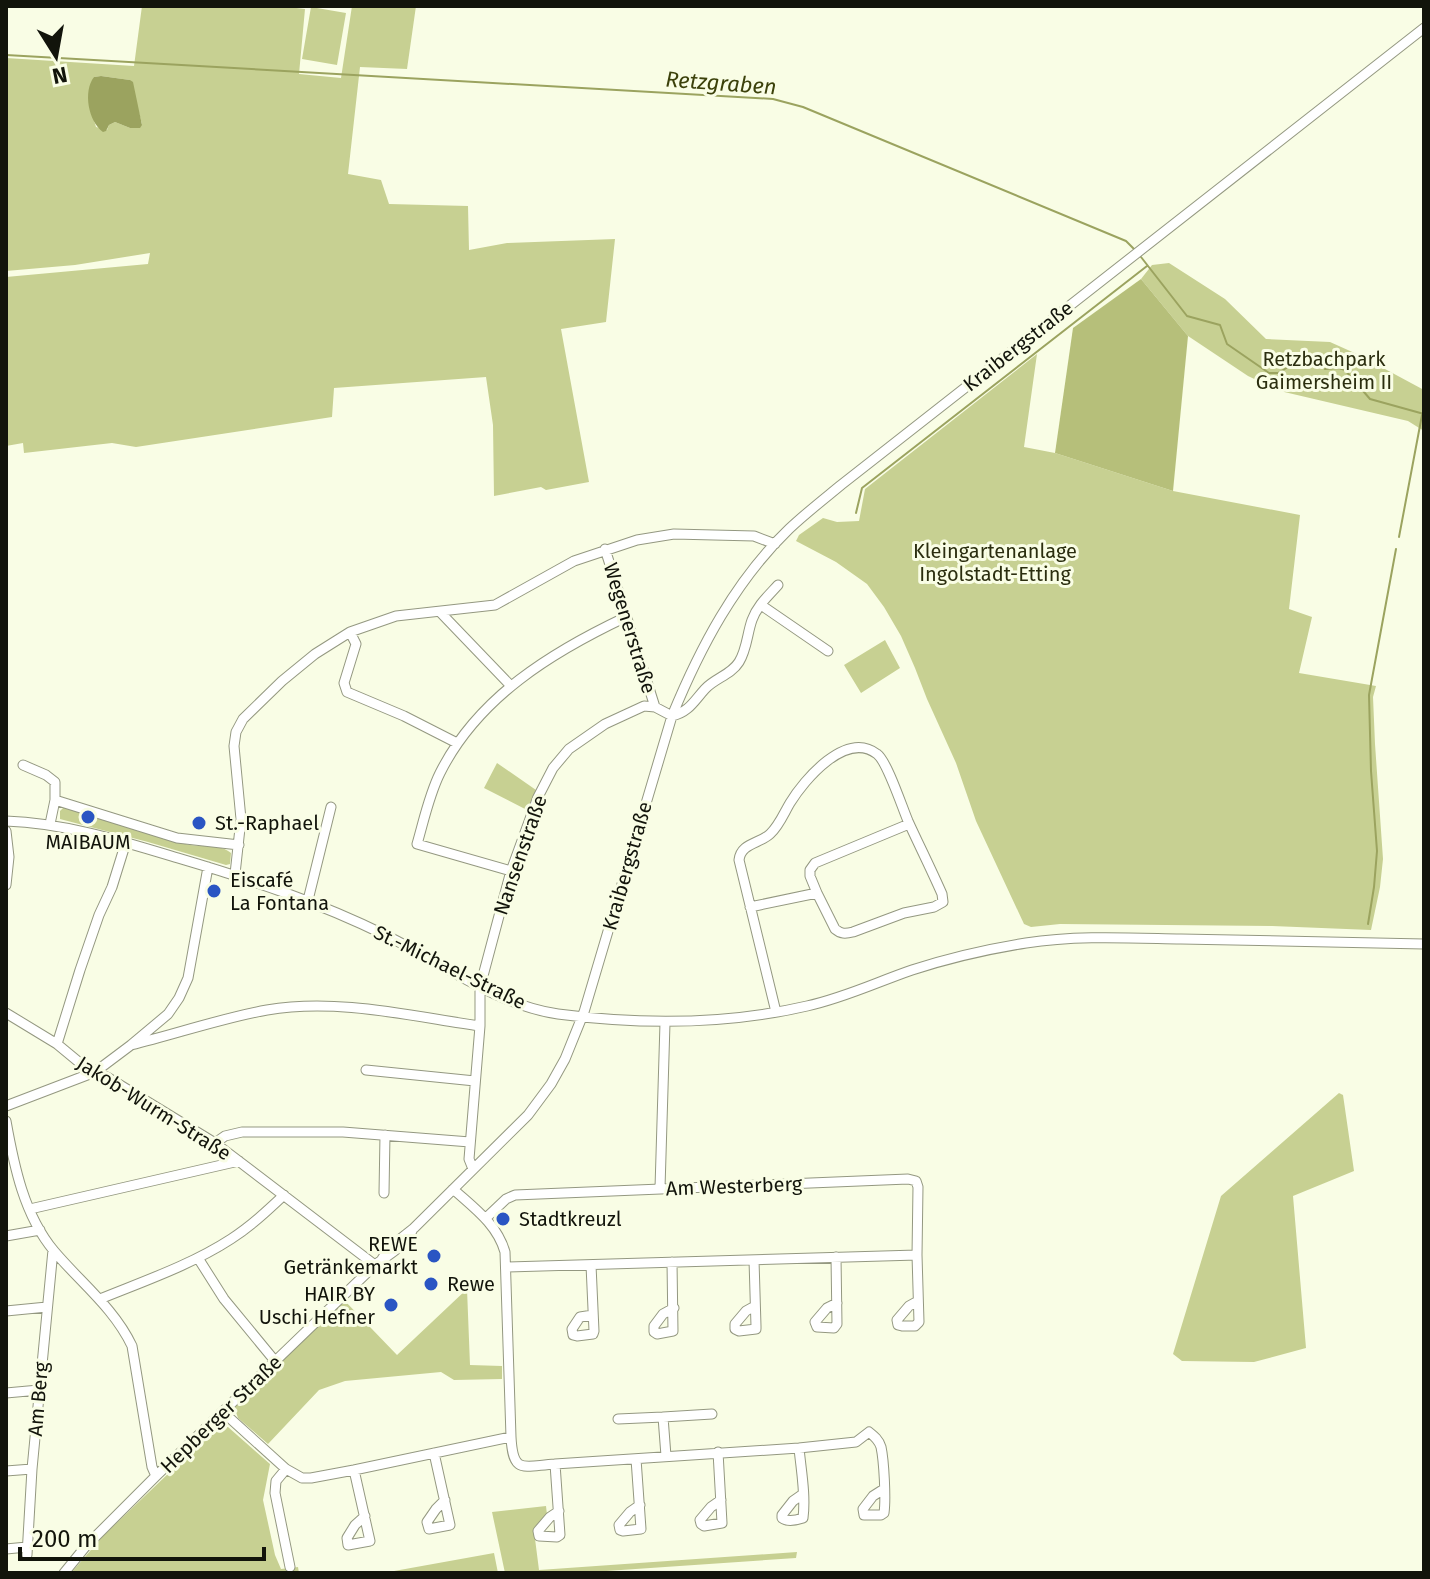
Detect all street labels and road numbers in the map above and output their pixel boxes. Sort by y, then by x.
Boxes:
street label: Kraibergstraße [958,296,1078,396]
street label: Wegenerstraße [599,560,661,696]
street label: Nansenstraße [488,792,552,918]
street label: Kraibergstraße [597,799,657,933]
street label: St.-Michael-Straße [370,920,530,1014]
street label: Jakob-Wurm-Straße [72,1051,236,1165]
street label: Am Westerberg [665,1172,803,1200]
street label: Hepberger Straße [155,1350,287,1478]
street label: Am Berg [23,1360,53,1437]

